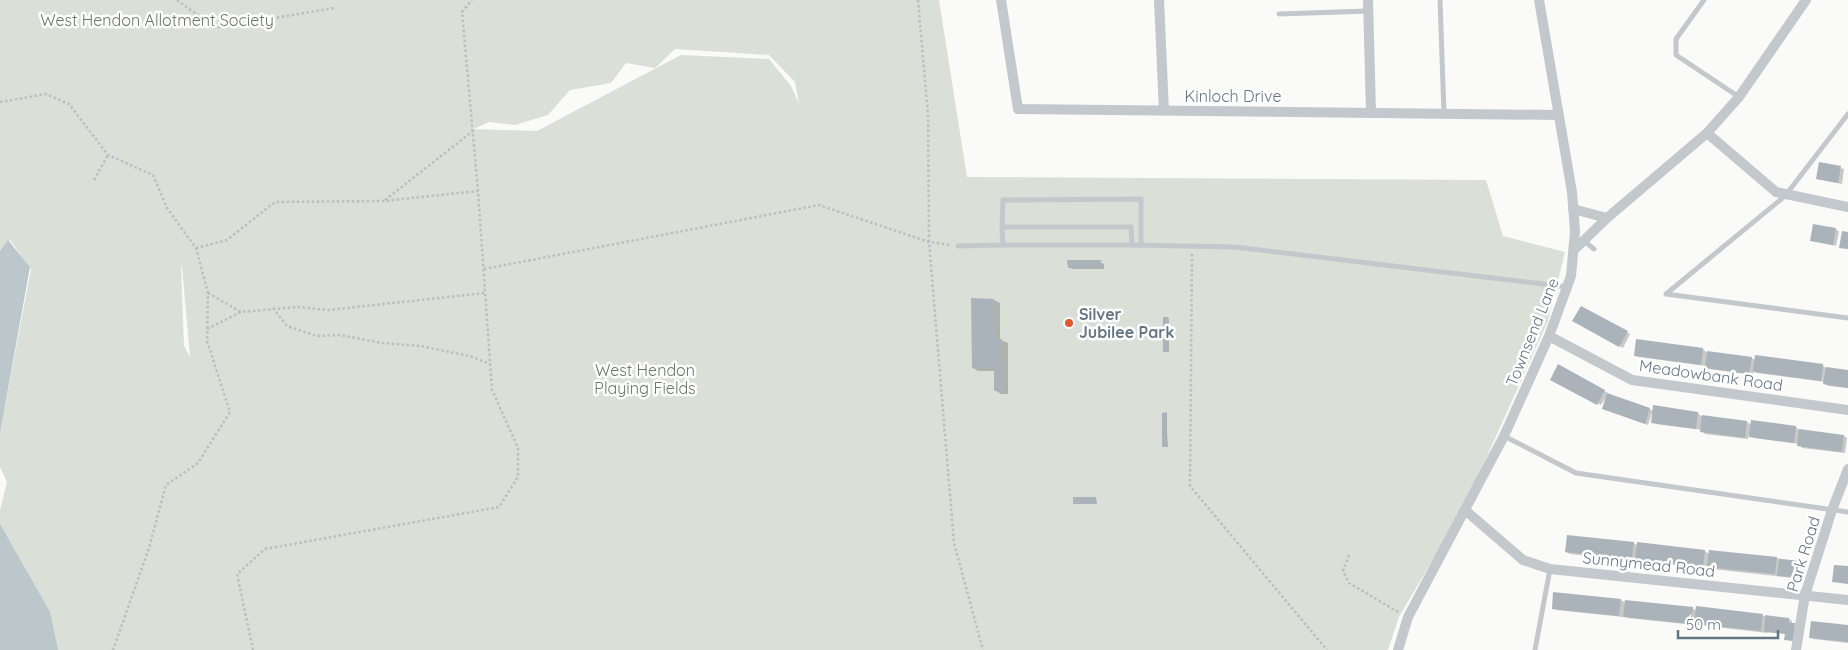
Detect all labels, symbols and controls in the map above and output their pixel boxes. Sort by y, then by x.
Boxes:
park label: West Hendon Allotment Society [40,10,274,30]
street label: Kinloch Drive [1185,86,1281,106]
street label: Townsend Lane [1501,275,1563,389]
place label: Silver Jubilee Park [1079,304,1174,342]
marker: Silver Jubilee Park [1063,317,1075,329]
street label: Meadowbank Road [1638,355,1784,395]
park label: West Hendon Playing Fields [594,360,696,398]
street label: Park Road [1782,514,1824,594]
street label: Sunnymead Road [1582,547,1716,581]
scale bar [1678,608,1778,640]
text: 50 m [1686,615,1721,634]

